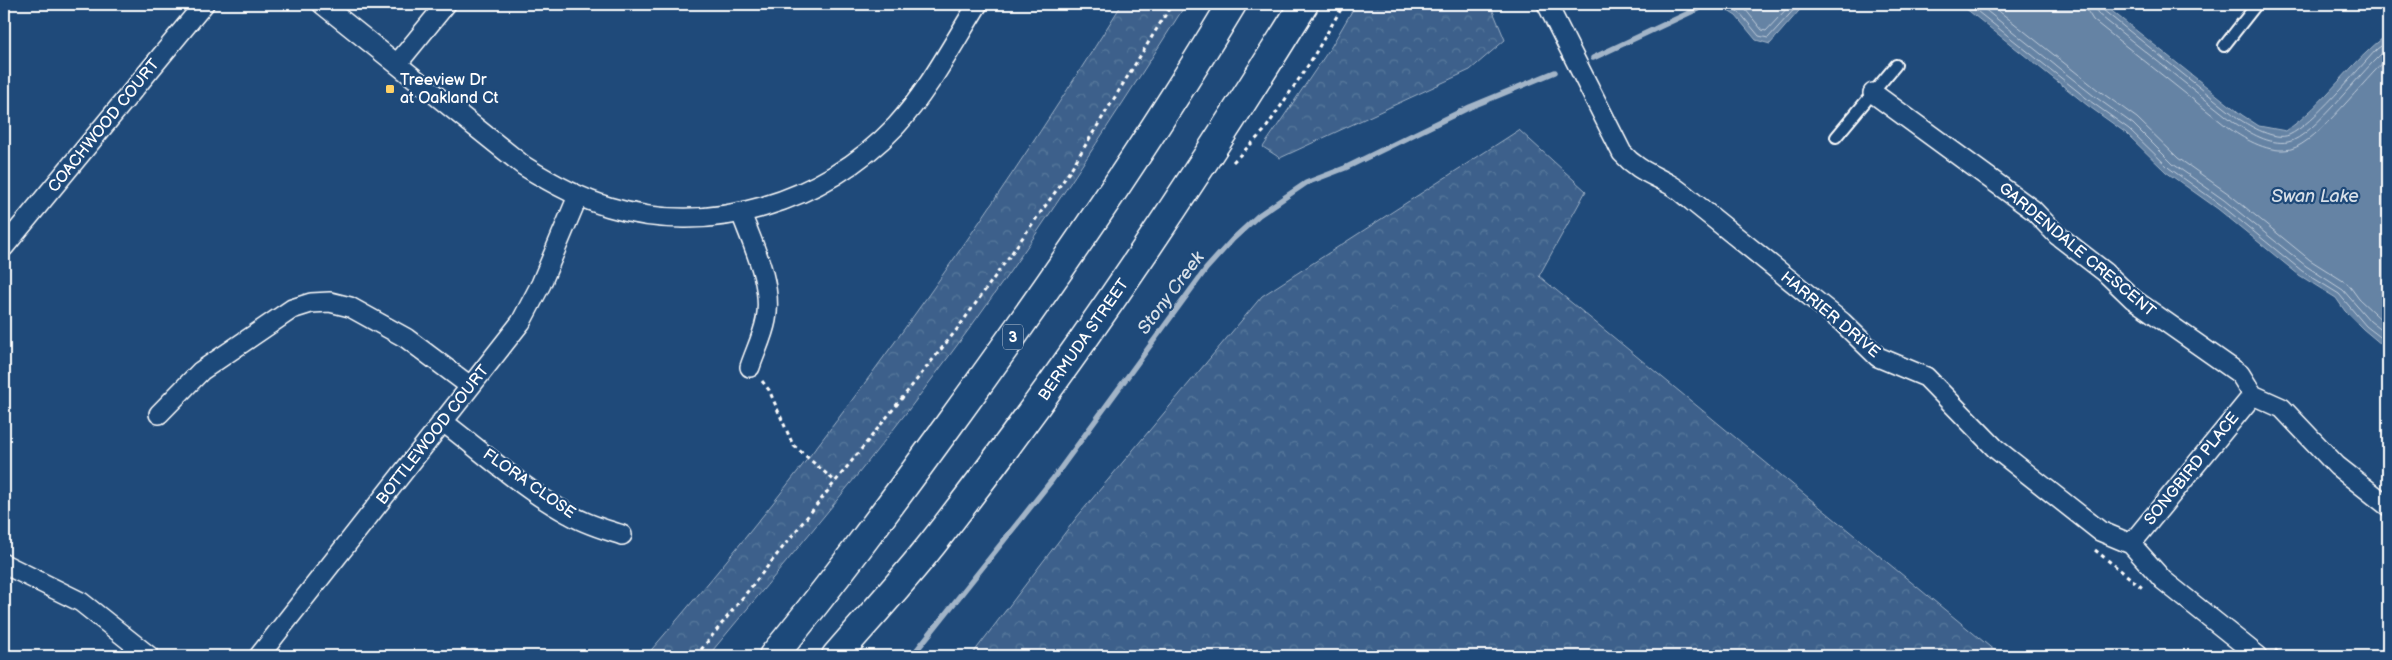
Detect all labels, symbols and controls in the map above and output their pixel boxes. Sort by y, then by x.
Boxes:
street label: COACHWOOD COURT [44,55,164,196]
place label: Treeview Dr at Oakland Ct [400,71,499,108]
marker: Treeview Dr at Oakland Ct [384,83,396,95]
street label: GARDENDALE CRESCENT [1995,179,2160,321]
water label: Swan Lake [2271,186,2359,207]
water label: Stony Creek [1133,247,1210,338]
street label: HARRIER DRIVE [1776,268,1884,362]
street label: BERMUDA STREET [1035,275,1133,405]
road number: 3 [1003,324,1023,350]
street label: BOTTLEWOOD COURT [373,361,494,509]
street label: SONGBIRD PLACE [2141,409,2243,529]
street label: FLORA CLOSE [479,445,579,523]

